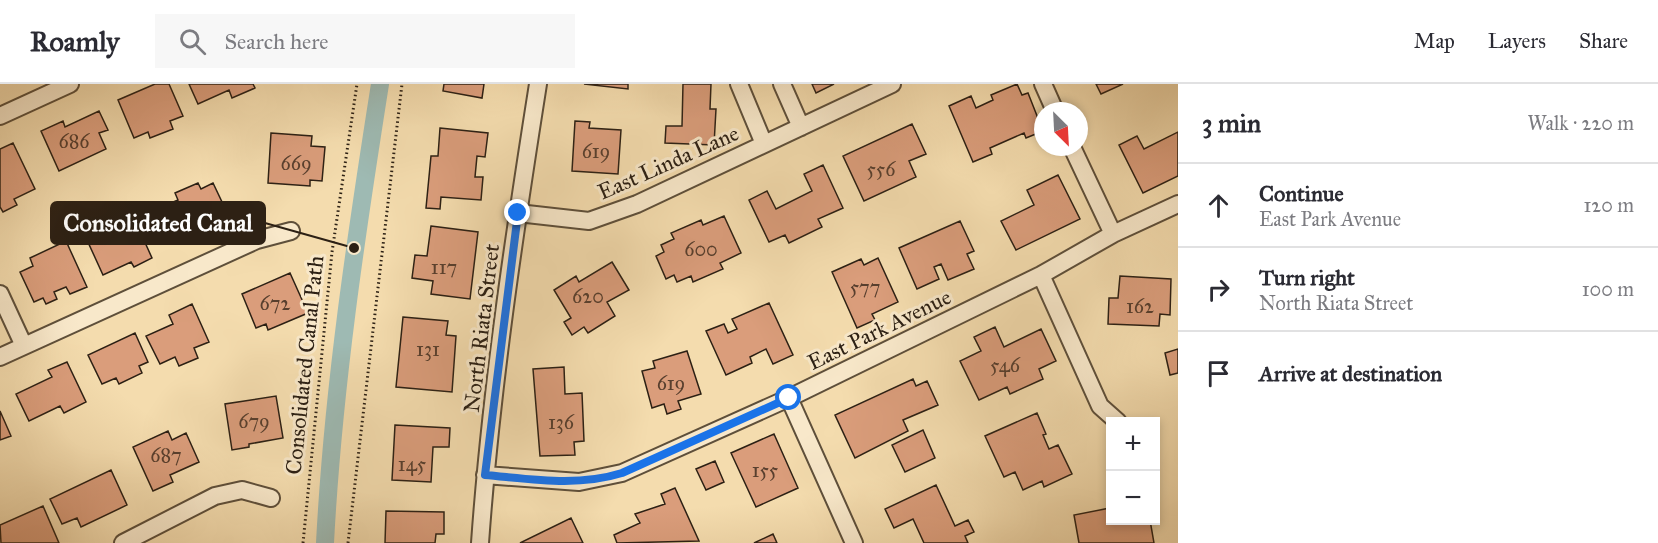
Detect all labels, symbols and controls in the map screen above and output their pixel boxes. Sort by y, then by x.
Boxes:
search box [155,14,575,68]
text: Roamly [30,24,119,59]
icon: search [176,25,209,58]
text: Search here [224,28,328,55]
text: Map [1414,28,1455,54]
text: Layers [1488,28,1546,54]
text: Share [1579,28,1628,54]
north arrow [1034,102,1088,156]
text: 3 min [1202,107,1261,139]
text: Walk · 220 m [1527,111,1634,135]
street label: East Linda Lane [594,119,743,206]
house number: 686 [58,129,90,153]
house number: 619 [582,139,610,163]
house number: 669 [280,151,312,175]
house number: 556 [867,157,896,181]
text: Continue [1259,180,1344,207]
icon: ahead [1202,189,1235,222]
text: 120 m [1583,193,1634,217]
route end [504,199,530,225]
callout: Consolidated Canal [51,202,265,244]
text: East Park Avenue [1259,207,1401,231]
text: Consolidated Canal [63,208,253,238]
house number: 600 [684,237,718,261]
street label: North Riata Street [458,242,505,414]
street label: Consolidated Canal Path [280,254,329,476]
house number: 117 [431,255,457,279]
text: Turn right [1259,264,1355,291]
icon: right [1202,273,1235,306]
house number: 577 [850,275,880,299]
text: 100 m [1582,277,1634,301]
street label: East Park Avenue [803,283,955,376]
house number: 620 [572,284,604,308]
house number: 672 [260,291,291,315]
text: North Riata Street [1259,291,1413,315]
house number: 162 [1126,294,1154,318]
house number: 131 [416,337,440,361]
house number: 546 [990,353,1021,377]
icon: arrive [1202,357,1235,390]
text: Arrive at destination [1259,360,1442,387]
house number: 619 [657,371,685,395]
route start [775,384,801,410]
house number: 679 [238,409,270,433]
house number: 136 [548,410,575,434]
map controls [1106,417,1160,525]
button: + [1106,417,1160,471]
house number: 687 [150,443,182,467]
house number: 145 [398,452,426,476]
house number: 155 [752,458,778,482]
button: − [1106,471,1160,525]

